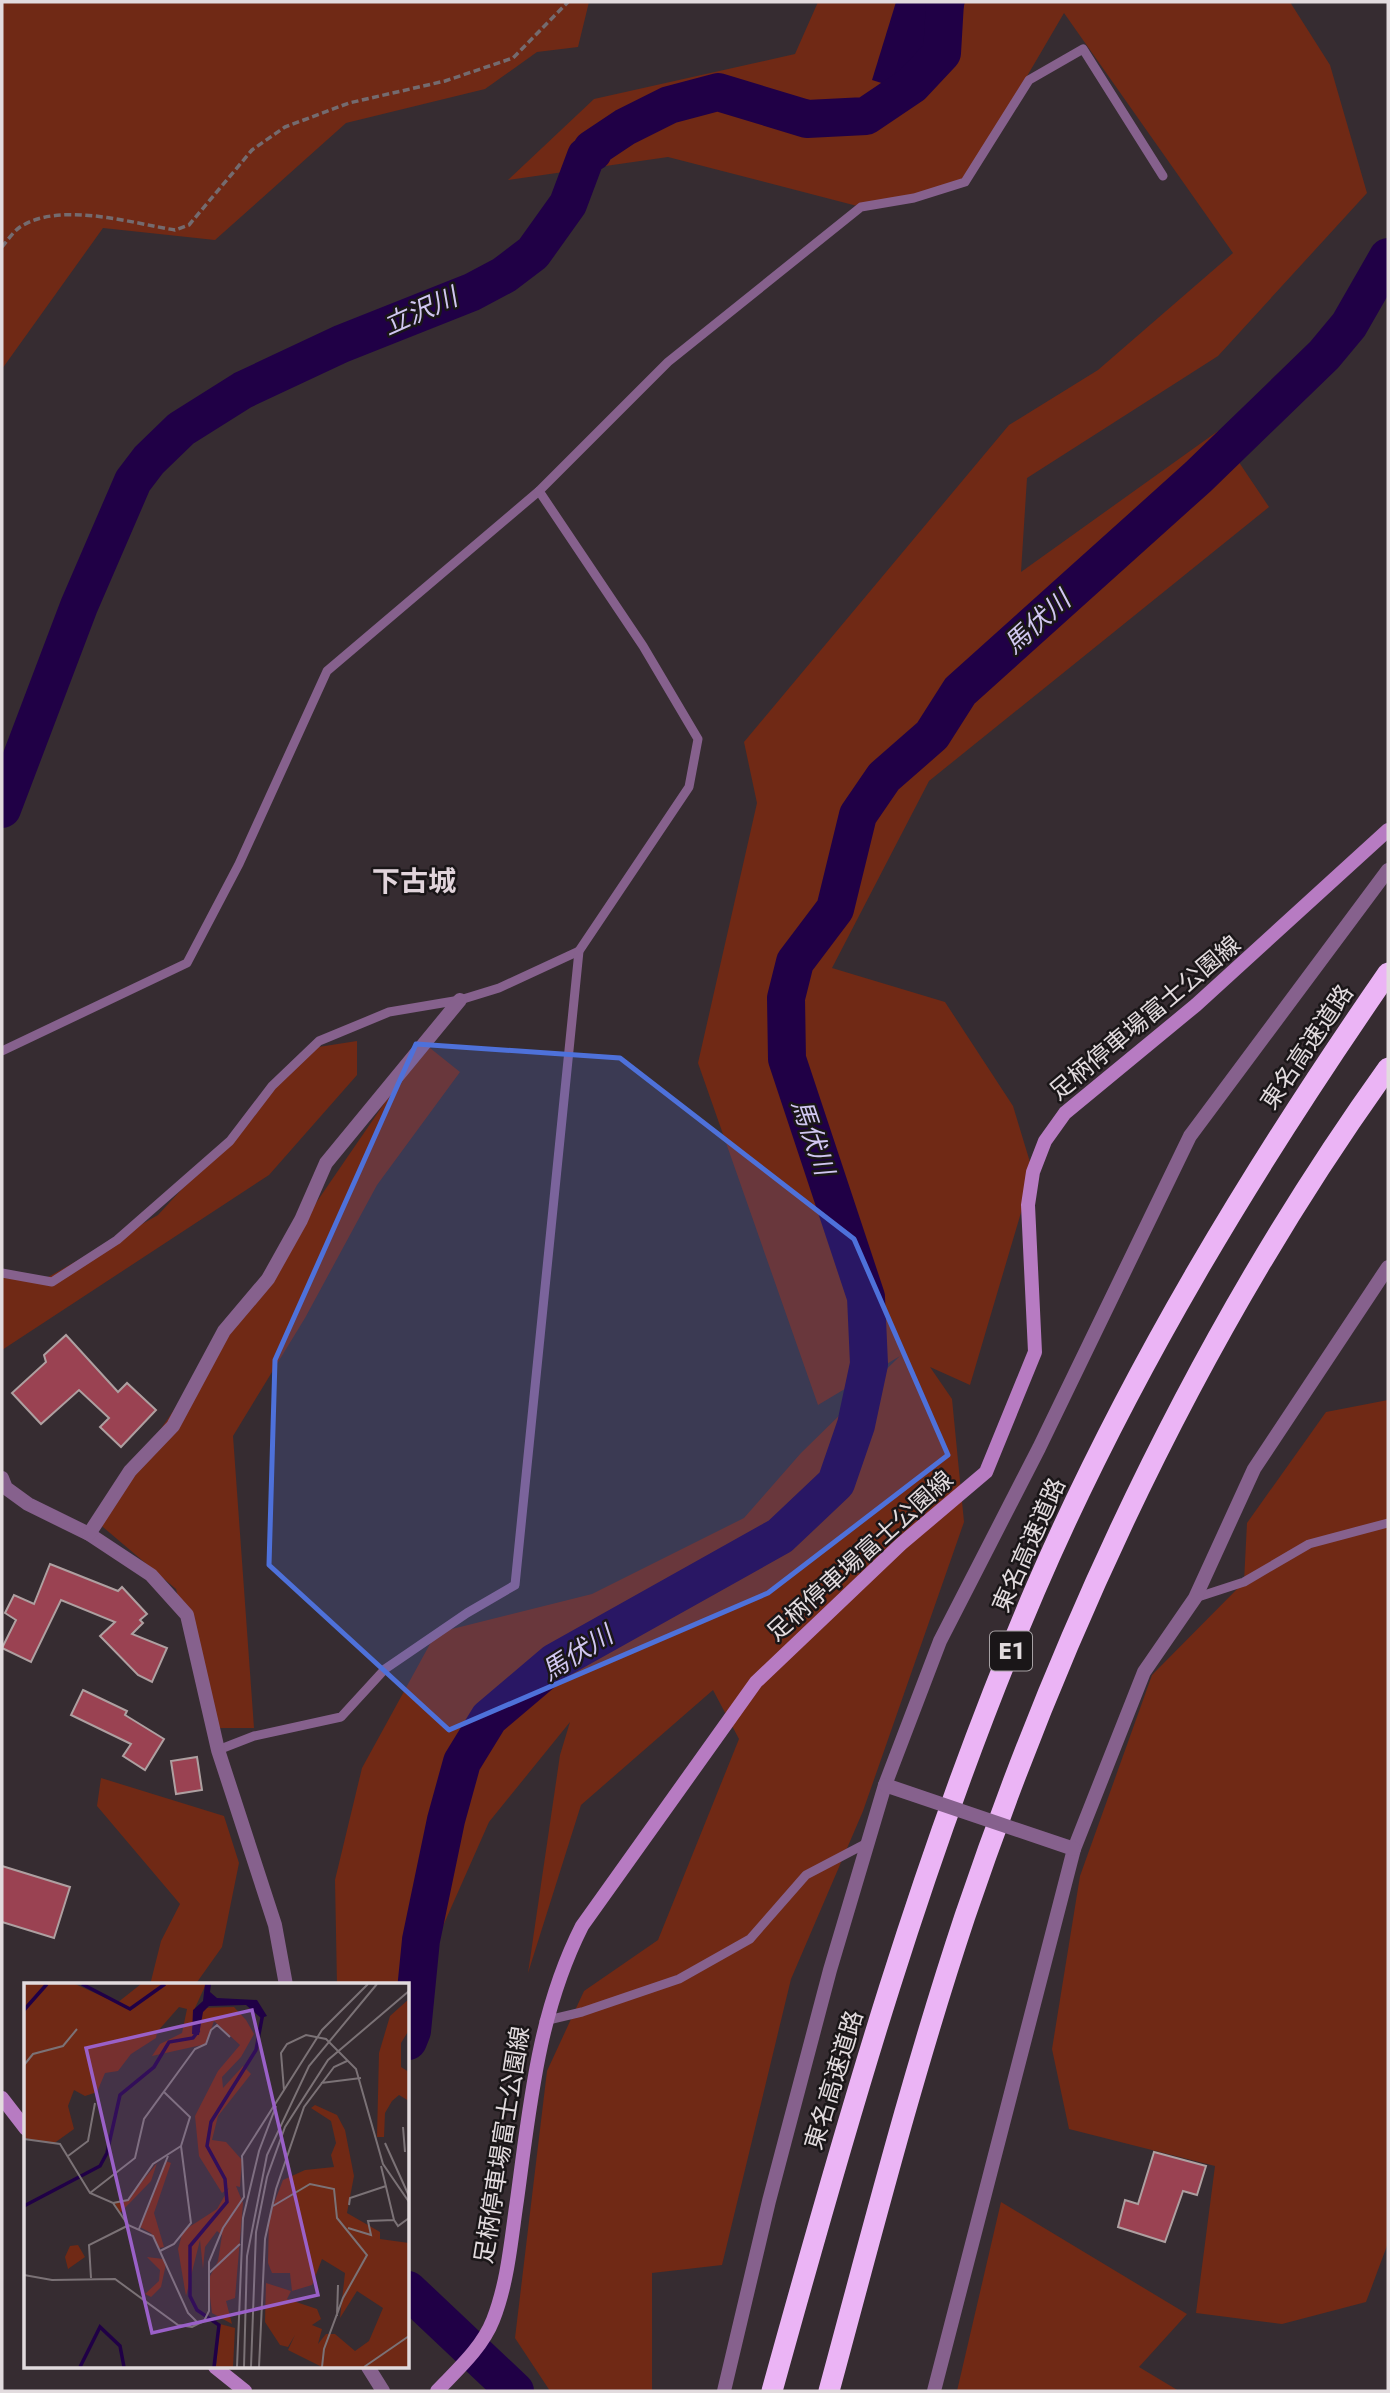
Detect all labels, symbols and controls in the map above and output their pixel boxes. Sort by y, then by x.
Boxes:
water label: 立沢川 [377,277,466,344]
water label: 馬伏川 [995,580,1081,662]
district label: 下古城 [372,861,456,902]
street label: 足柄停車場富士公園線 [1042,927,1248,1108]
street label: 東名高速道路 [1252,977,1361,1116]
water label: 馬伏川 [782,1094,845,1183]
street label: 足柄停車場富士公園線 [759,1462,961,1649]
street label: 東名高速道路 [983,1472,1074,1618]
water label: 馬伏川 [534,1615,623,1690]
road number: E1 [990,1632,1032,1670]
inset map [24,1983,410,2368]
street label: 東名高速道路 [796,2006,871,2154]
street label: 足柄停車場富士公園線 [465,2024,538,2266]

